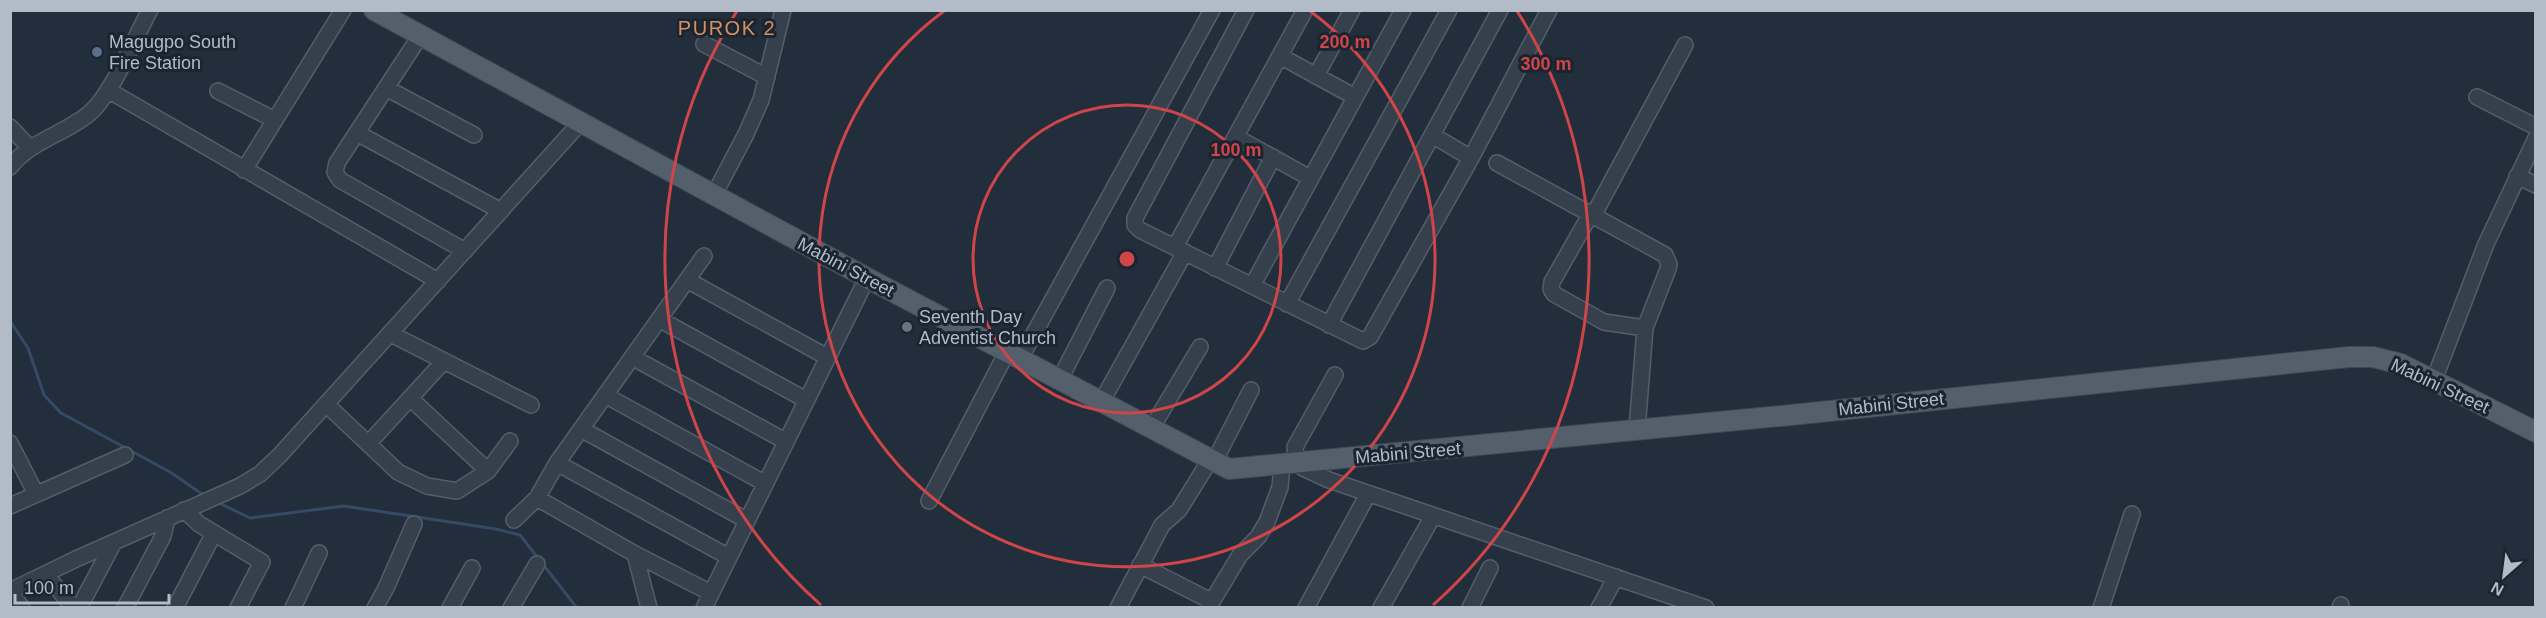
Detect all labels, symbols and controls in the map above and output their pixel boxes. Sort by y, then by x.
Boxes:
district label: PUROK 2 [678,17,776,39]
place label: Magugpo South Fire Station [109,32,236,73]
text: 200 m [1319,32,1371,52]
marker: Magugpo South Fire Station [90,45,104,59]
text: 300 m [1520,54,1572,74]
text: 100 m [1210,140,1262,160]
street label: Mabini Street [794,233,898,301]
centre of rings [1117,249,1137,269]
place label: Seventh Day Adventist Church [919,307,1056,348]
marker: Seventh Day Adventist Church [900,320,914,334]
street label: Mabini Street [2388,355,2492,417]
street label: Mabini Street [1837,389,1945,419]
street label: Mabini Street [1354,438,1462,468]
north arrow [2474,546,2534,606]
scale bar [15,567,170,605]
text: 100 m [24,578,74,598]
text: N [2488,579,2506,599]

